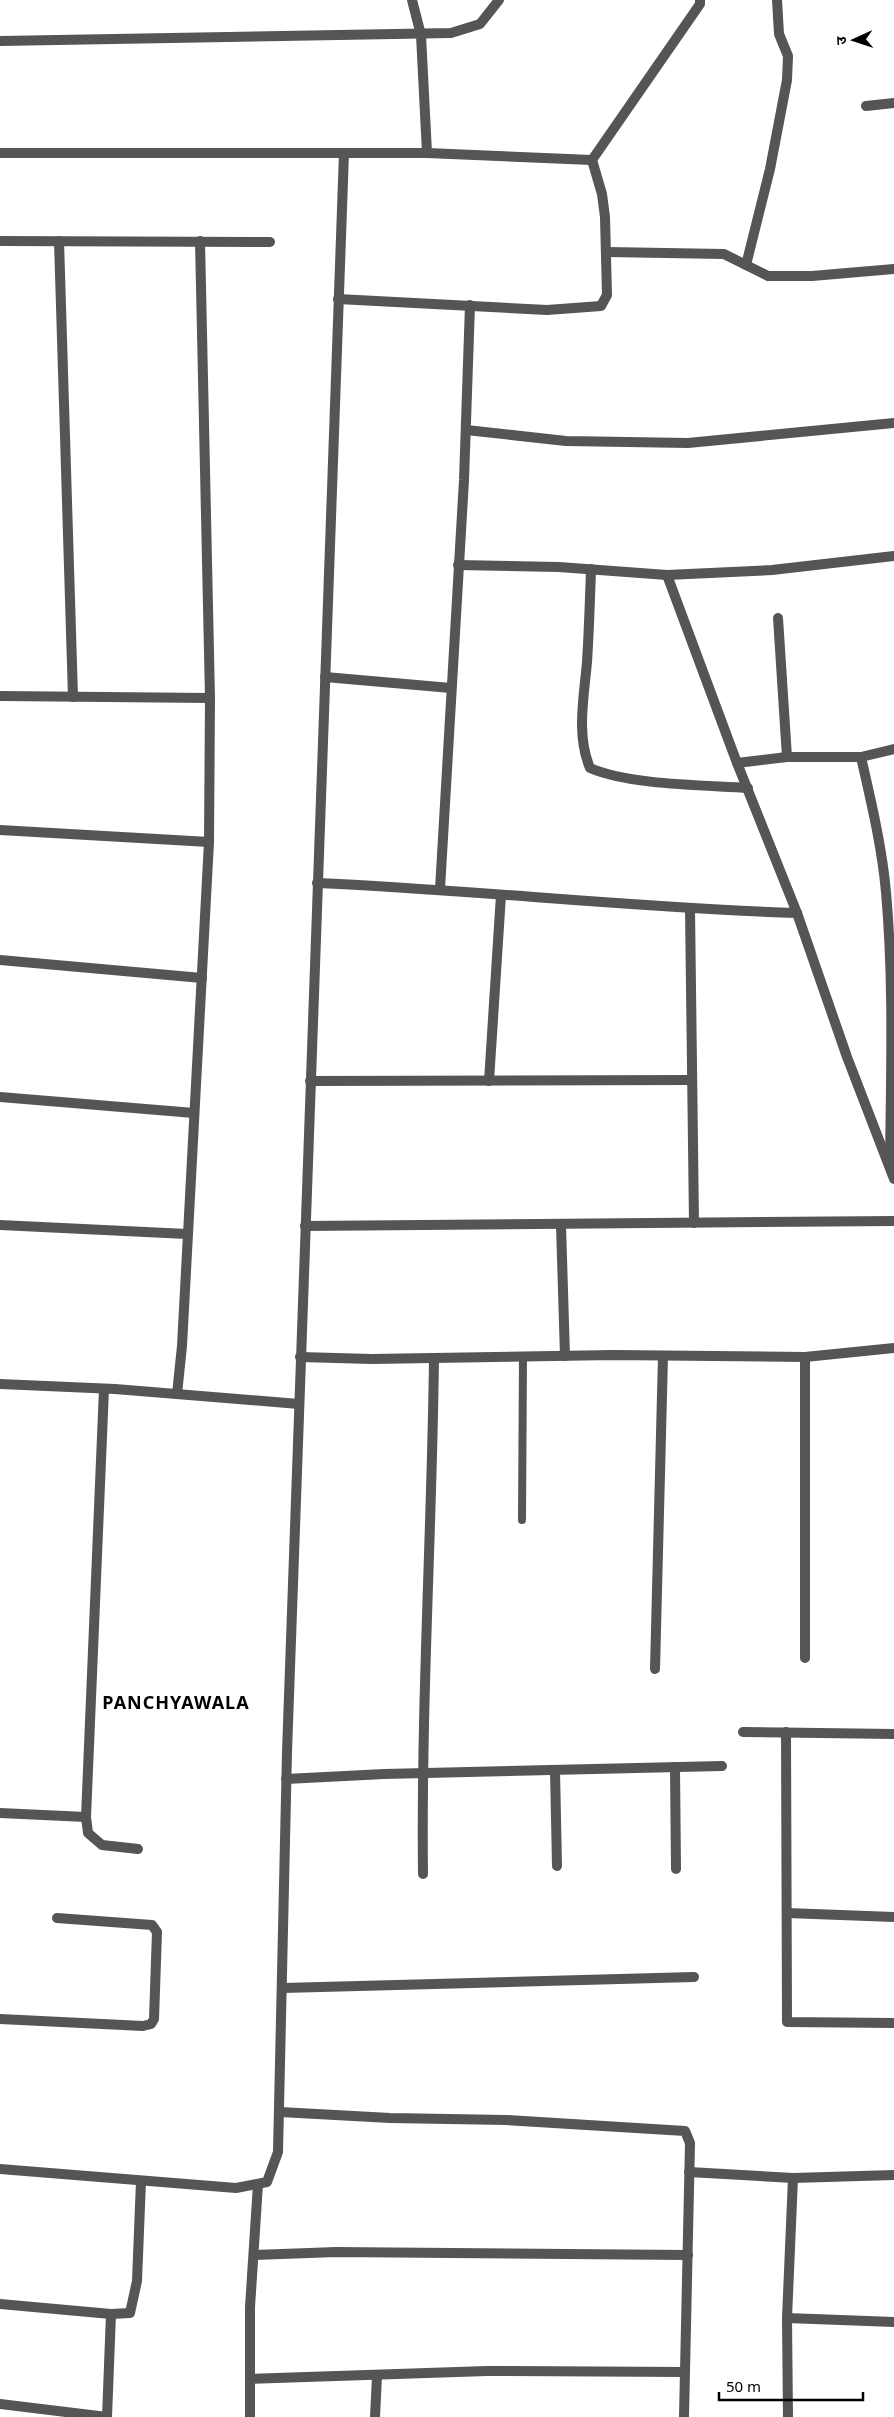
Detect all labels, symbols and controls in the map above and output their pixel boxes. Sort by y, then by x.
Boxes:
north arrow [829,15,879,65]
text: उ [831,35,850,45]
district label: PANCHYAWALA [102,1690,250,1714]
scale bar [719,2370,863,2402]
text: 50 m [726,2376,761,2396]

